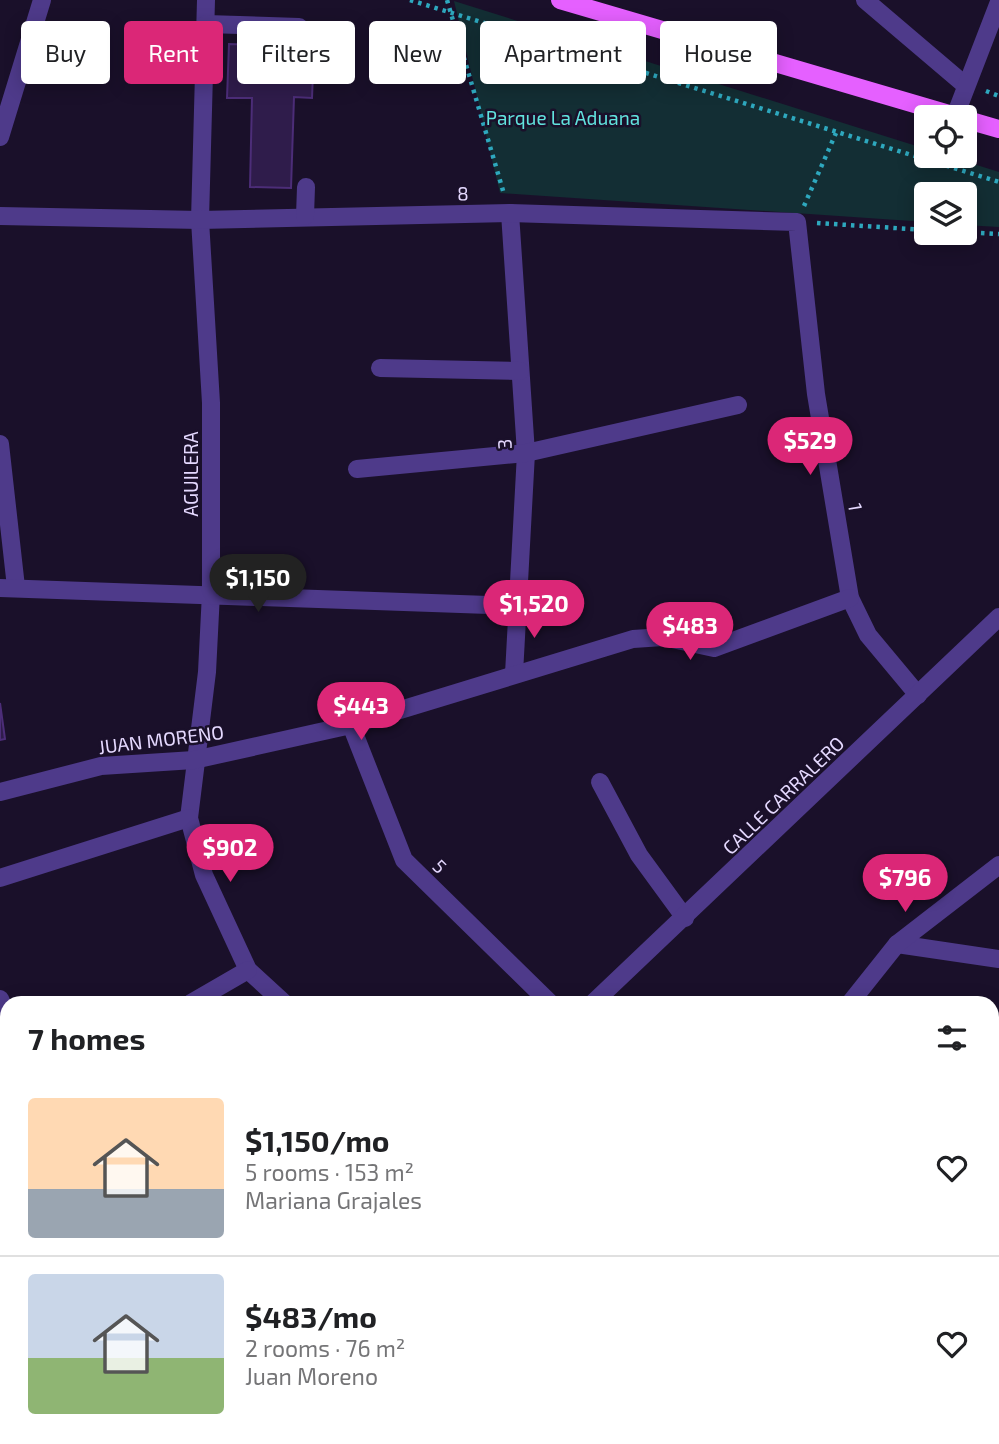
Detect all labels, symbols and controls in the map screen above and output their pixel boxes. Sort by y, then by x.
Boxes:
chip: Buy [21,21,110,84]
chip: Rent [124,21,223,84]
chip: Filters [237,21,355,84]
chip: New [369,21,466,84]
chip: Apartment [480,21,646,84]
chip: House [660,21,777,84]
map controls [914,105,977,245]
button: locate [914,105,977,168]
park label: Parque La Aduana [486,106,640,129]
street label: 8 [457,181,469,205]
button: layers [914,182,977,245]
pin: $529 [769,418,851,477]
text: $529 [784,426,836,454]
street label: AGUILERA [179,431,202,517]
street label: 3 [492,438,516,450]
street label: 1 [844,501,868,513]
pin: $1,150 [201,554,315,614]
text: $1,150 [226,563,291,591]
pin: $1,520 [477,580,591,640]
text: $1,520 [499,589,569,617]
pin: $483 [649,602,731,662]
text: $483 [662,611,718,639]
pin: $443 [320,682,402,742]
text: $443 [333,691,389,719]
street label: JUAN MORENO [97,720,225,758]
street label: CALLE CARRALERO [718,731,848,859]
pin: $902 [189,824,271,884]
text: $902 [203,833,257,861]
street label: 5 [428,854,452,878]
pin: $796 [864,855,946,914]
text: $796 [879,863,931,891]
icon: filters [933,1019,971,1057]
text: 7 homes [28,1020,145,1056]
text: $1,150/mo [245,1122,390,1158]
icon: home [84,1126,168,1210]
icon: heart [933,1149,971,1187]
text: 5 rooms · 153 m² [245,1158,414,1186]
text: Mariana Grajales [245,1186,422,1214]
text: $483/mo [245,1298,377,1334]
icon: home [84,1302,168,1386]
icon: heart [933,1325,971,1363]
text: 2 rooms · 76 m² [245,1334,405,1362]
text: Juan Moreno [245,1362,378,1390]

